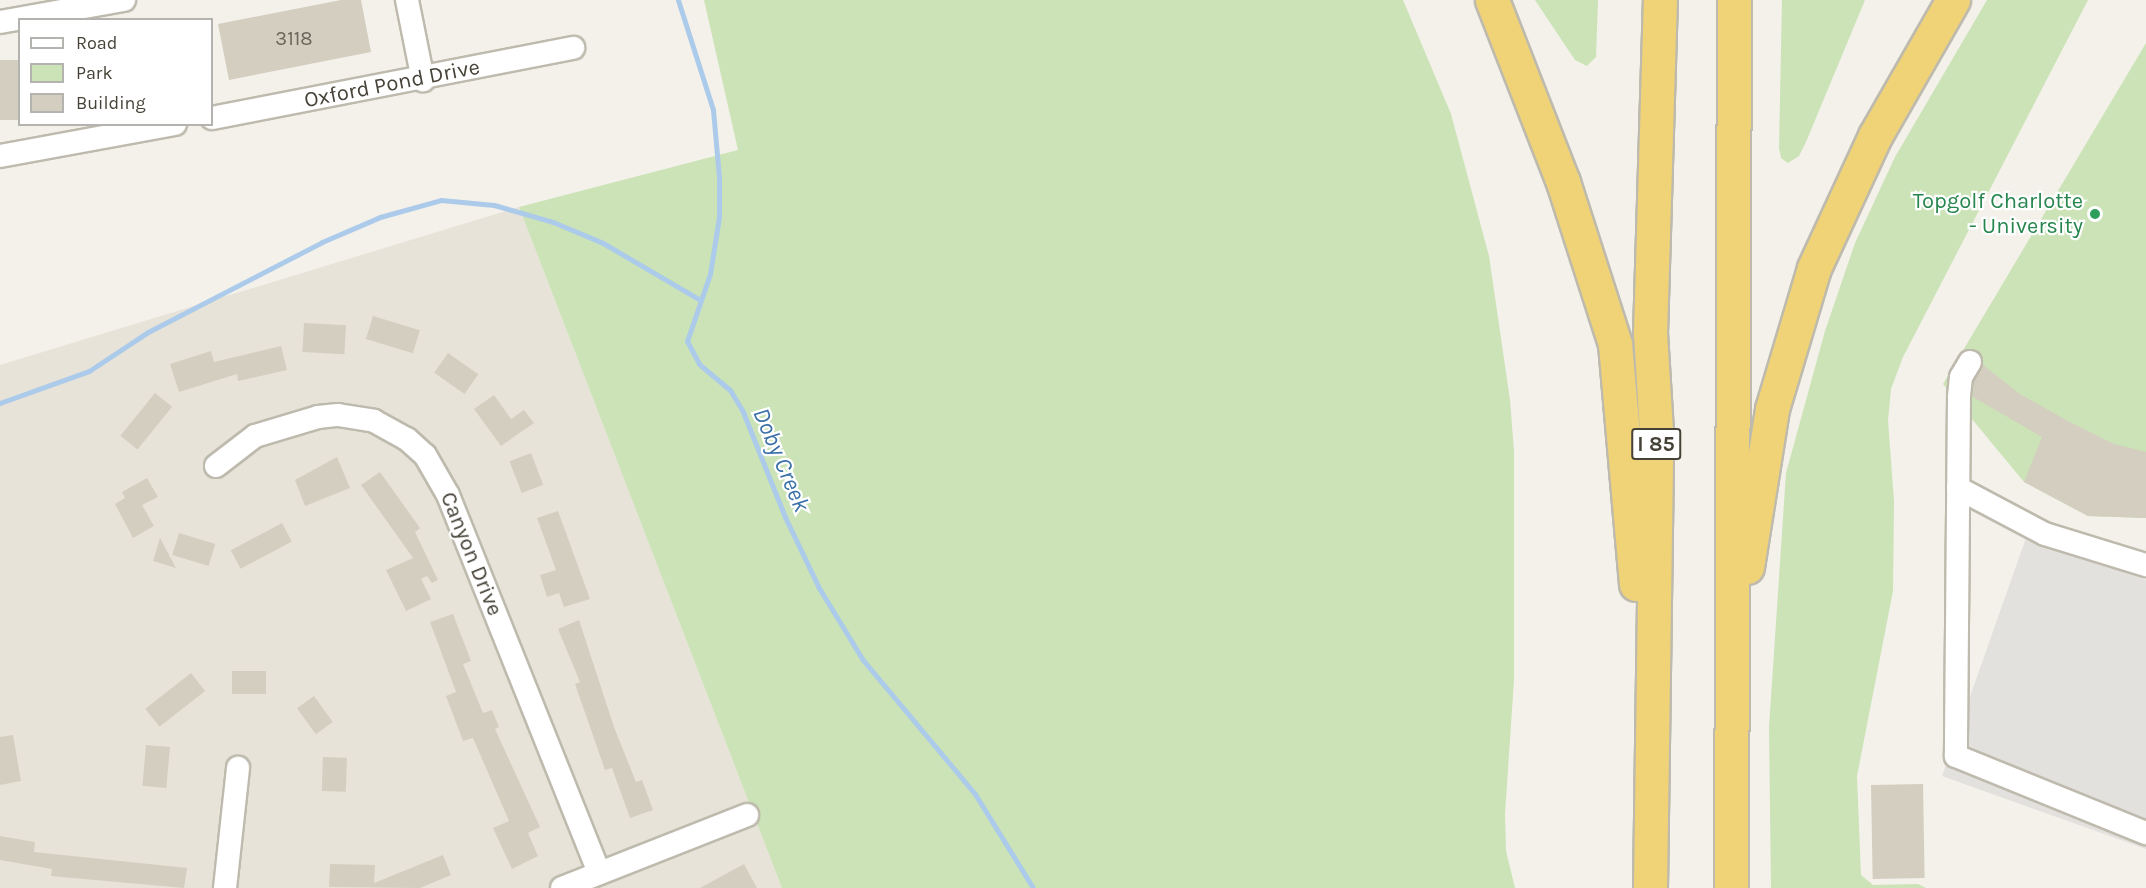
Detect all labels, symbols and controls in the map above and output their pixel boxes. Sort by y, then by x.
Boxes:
legend [18,18,213,126]
house number: 3118 [275,26,313,50]
text: Road [76,32,117,54]
street label: Oxford Pond Drive [302,54,482,114]
text: Park [76,62,113,84]
text: Building [76,92,146,114]
place label: Topgolf Charlotte - University [1913,188,2083,240]
marker: Topgolf Charlotte - University [2088,207,2102,221]
water label: Doby Creek [746,404,816,516]
road number: I 85 [1630,426,1682,462]
street label: Canyon Drive [434,488,508,620]

